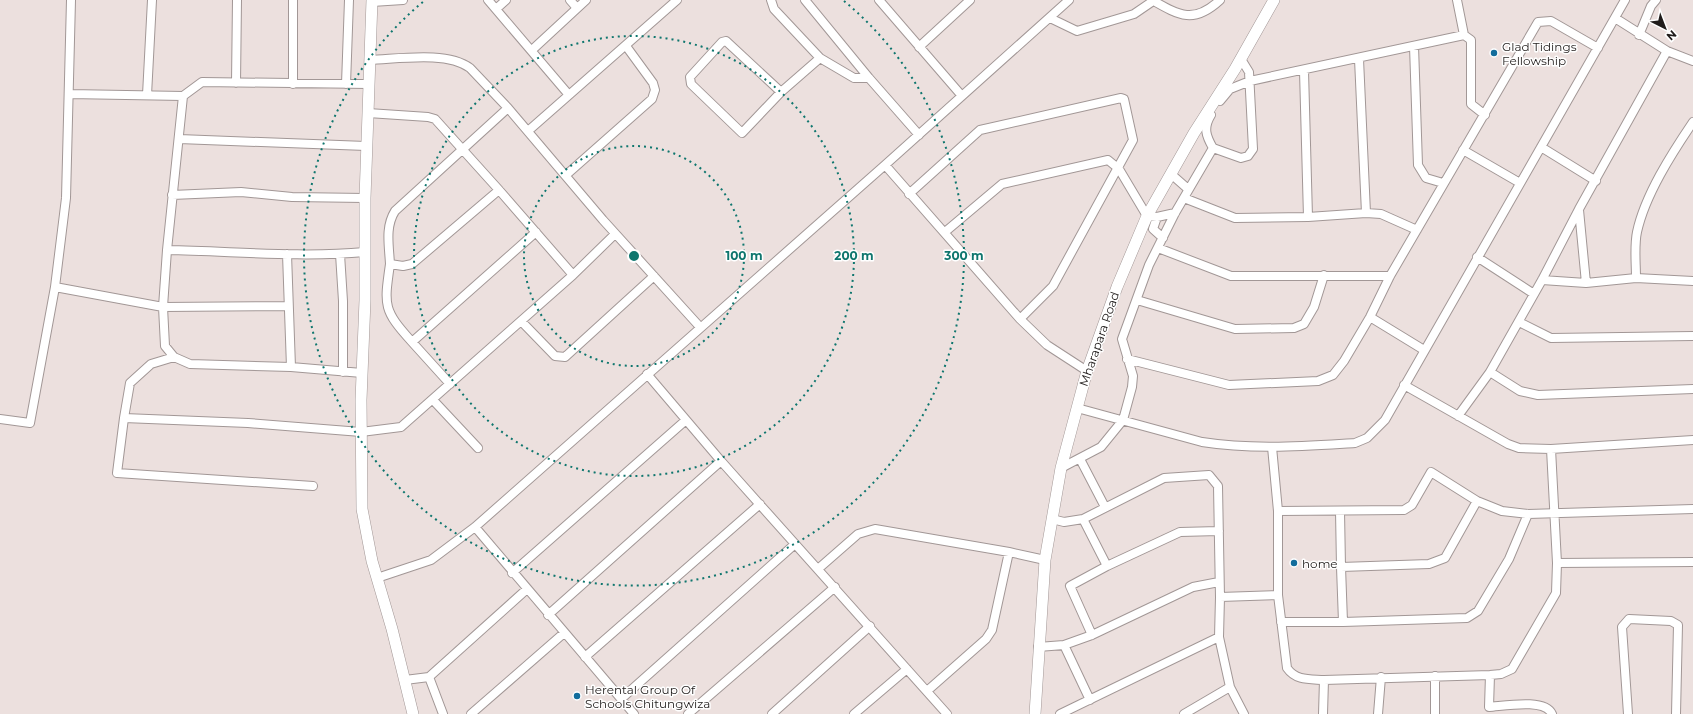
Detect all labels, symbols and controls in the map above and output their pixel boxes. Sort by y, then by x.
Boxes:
north arrow [1645,8,1685,48]
text: N [1664,27,1680,44]
place label: Glad Tidings Fellowship [1502,39,1577,68]
marker: Glad Tidings Fellowship [1489,48,1499,58]
text: 100 m [726,248,762,263]
text: 200 m [834,248,874,263]
text: 300 m [943,248,984,263]
centre of rings [627,249,641,263]
street label: Mharapara Road [1076,290,1122,388]
place label: home [1302,556,1338,571]
marker: home [1289,558,1299,568]
place label: Herental Group Of Schools Chitungwiza [585,682,710,711]
marker: Herental Group Of Schools Chitungwiza [572,691,582,701]

